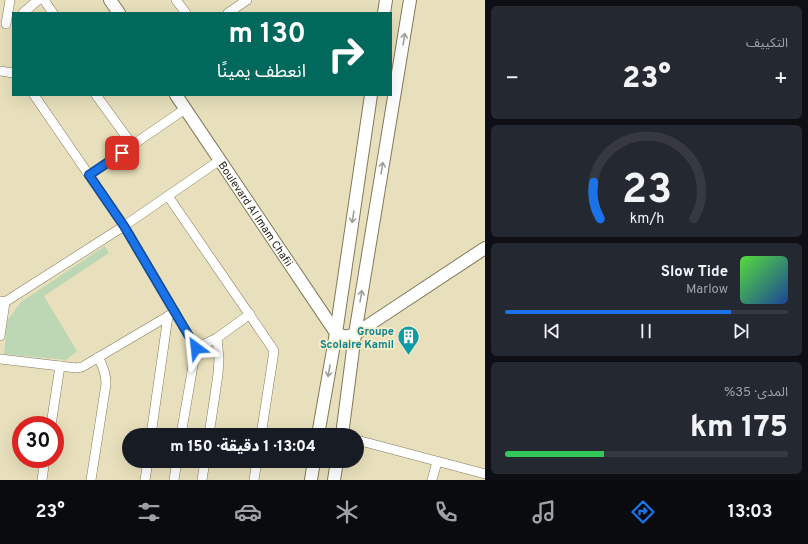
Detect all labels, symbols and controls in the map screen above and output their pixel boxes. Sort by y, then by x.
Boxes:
text: 130 m [229,17,306,53]
icon: right [320,28,372,80]
one-way arrow [400,33,408,46]
text: التكييف [746,36,788,52]
text: انعطف يمينًا [217,61,306,84]
text: 23° [622,61,671,98]
text: − [505,66,519,93]
text: + [774,66,788,93]
pin [105,136,139,170]
icon: arrive [111,142,133,164]
street label: Boulevard Al Imam Chafii [215,159,295,269]
one-way arrow [378,162,386,175]
text: 23 [621,165,672,218]
text: km/h [629,209,664,227]
one-way arrow [349,210,357,223]
text: Slow Tide [661,263,728,282]
text: Marlow [686,282,728,298]
one-way arrow [357,290,365,303]
icon: previous [541,320,563,342]
icon: pause [635,320,657,342]
icon: next [730,320,752,342]
building icon: Groupe Scolaire Kamil [396,324,422,357]
place label: Groupe Scolaire Kamil [320,325,394,352]
position arrow [175,327,217,369]
one-way arrow [325,365,333,378]
text: المدى · 35% [724,385,788,401]
text: 175 km [690,410,788,447]
speed limit sign: 30 [12,416,64,468]
text: 13:04 · 1 دقيقة · 150 m [170,438,316,457]
icon: filters [135,498,163,526]
icon: car [234,498,262,526]
icon: climate [333,498,361,526]
icon: phone [432,498,460,526]
icon: music [530,498,558,526]
icon: directions [629,498,657,526]
text: 23° [35,501,65,524]
text: 13:03 [728,501,773,524]

